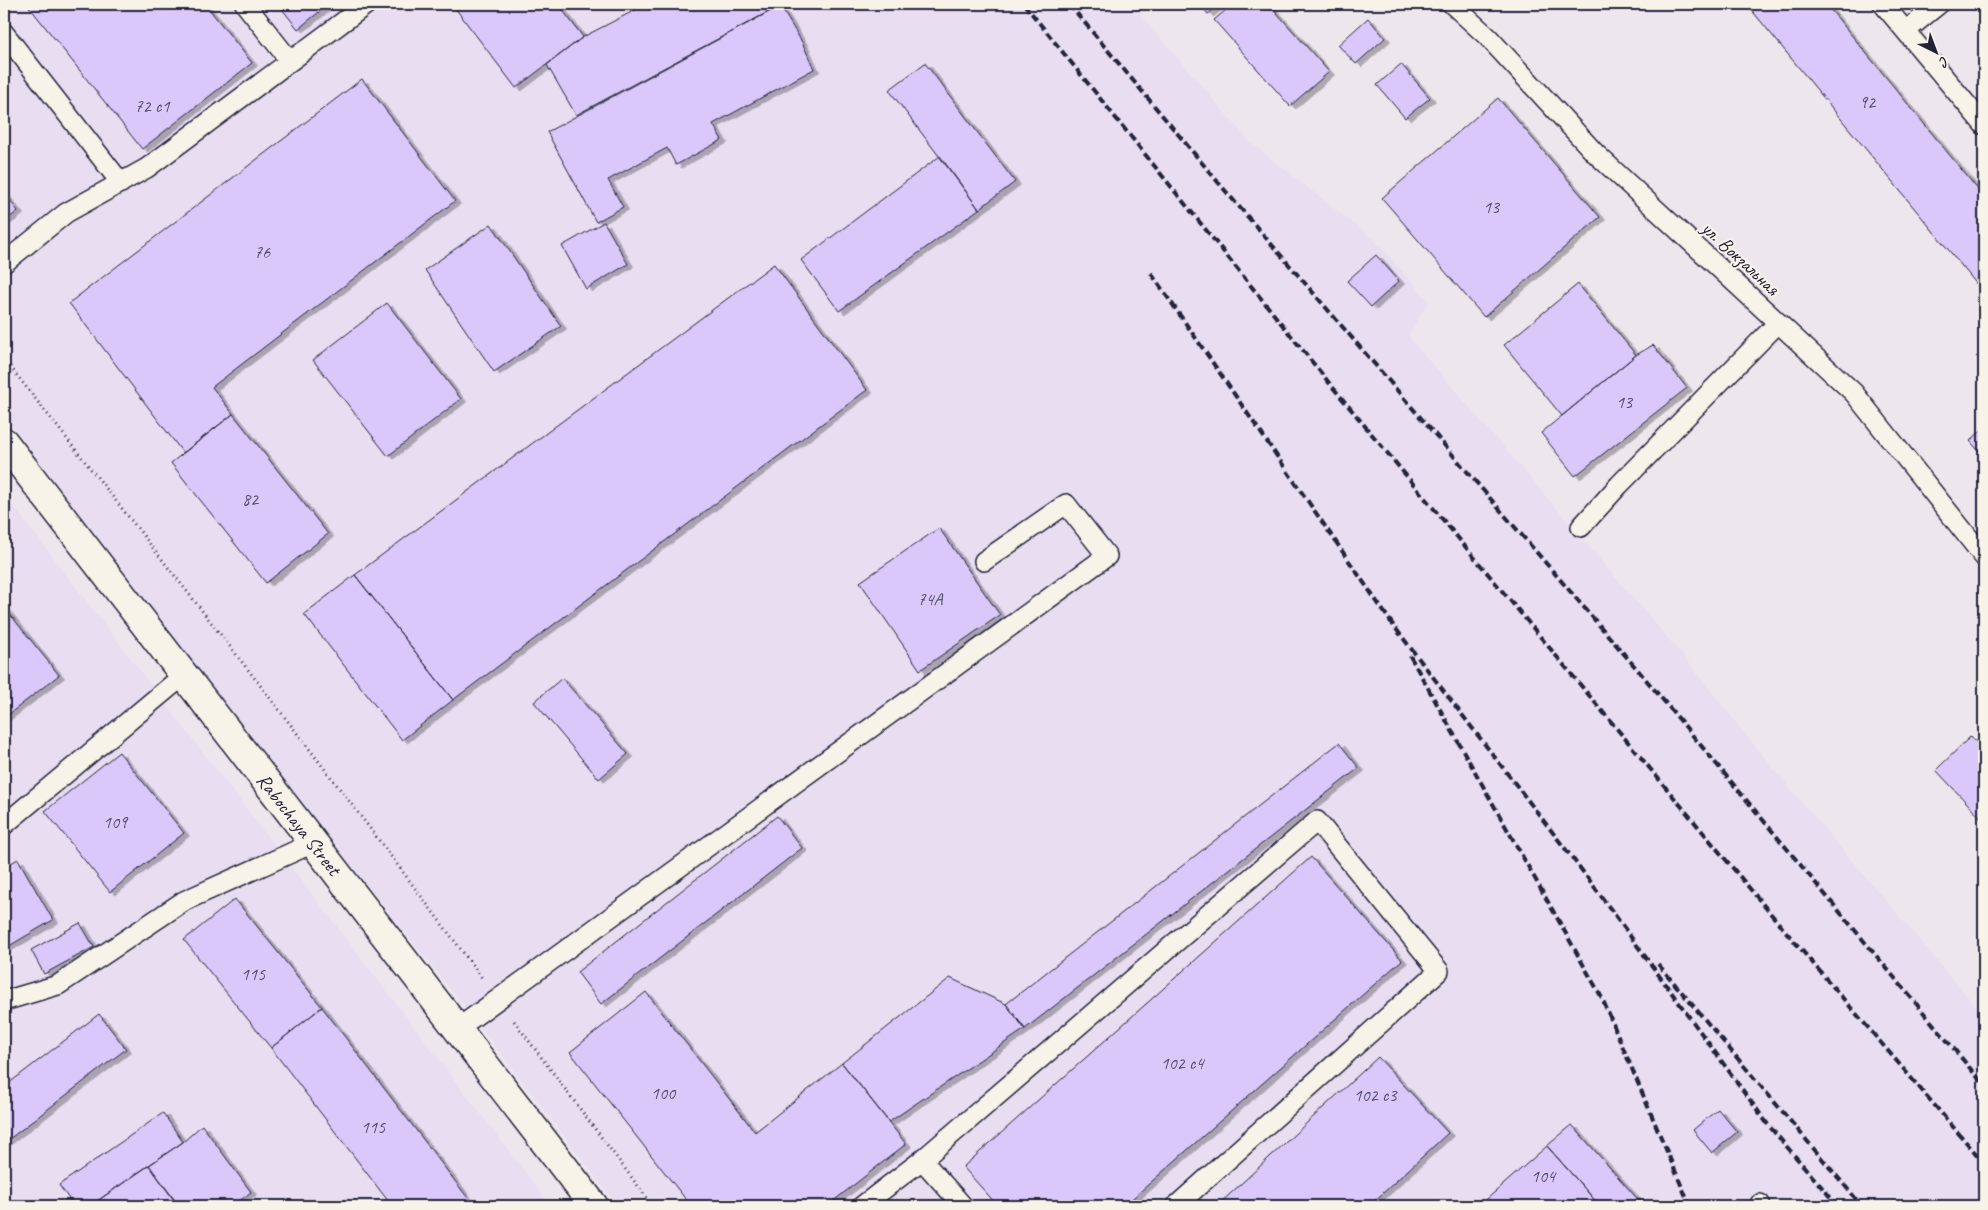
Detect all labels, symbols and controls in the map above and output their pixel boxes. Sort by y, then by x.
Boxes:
north arrow [1910,28,1960,78]
text: С [1935,53,1953,71]
house number: 92 [1859,91,1877,113]
house number: 72 с1 [134,95,170,117]
house number: 13 [1483,196,1501,218]
street label: ул. Вокзальная [1696,215,1785,301]
house number: 76 [254,241,271,263]
house number: 13 [1616,391,1634,413]
house number: 82 [242,488,260,510]
house number: 74А [917,588,944,610]
street label: Rabochaya Street [251,768,348,882]
house number: 109 [103,811,129,833]
house number: 115 [241,963,266,985]
house number: 102 с4 [1160,1052,1205,1074]
house number: 100 [651,1082,677,1104]
house number: 102 с3 [1353,1084,1398,1106]
house number: 115 [361,1116,386,1138]
house number: 104 [1531,1165,1557,1187]

